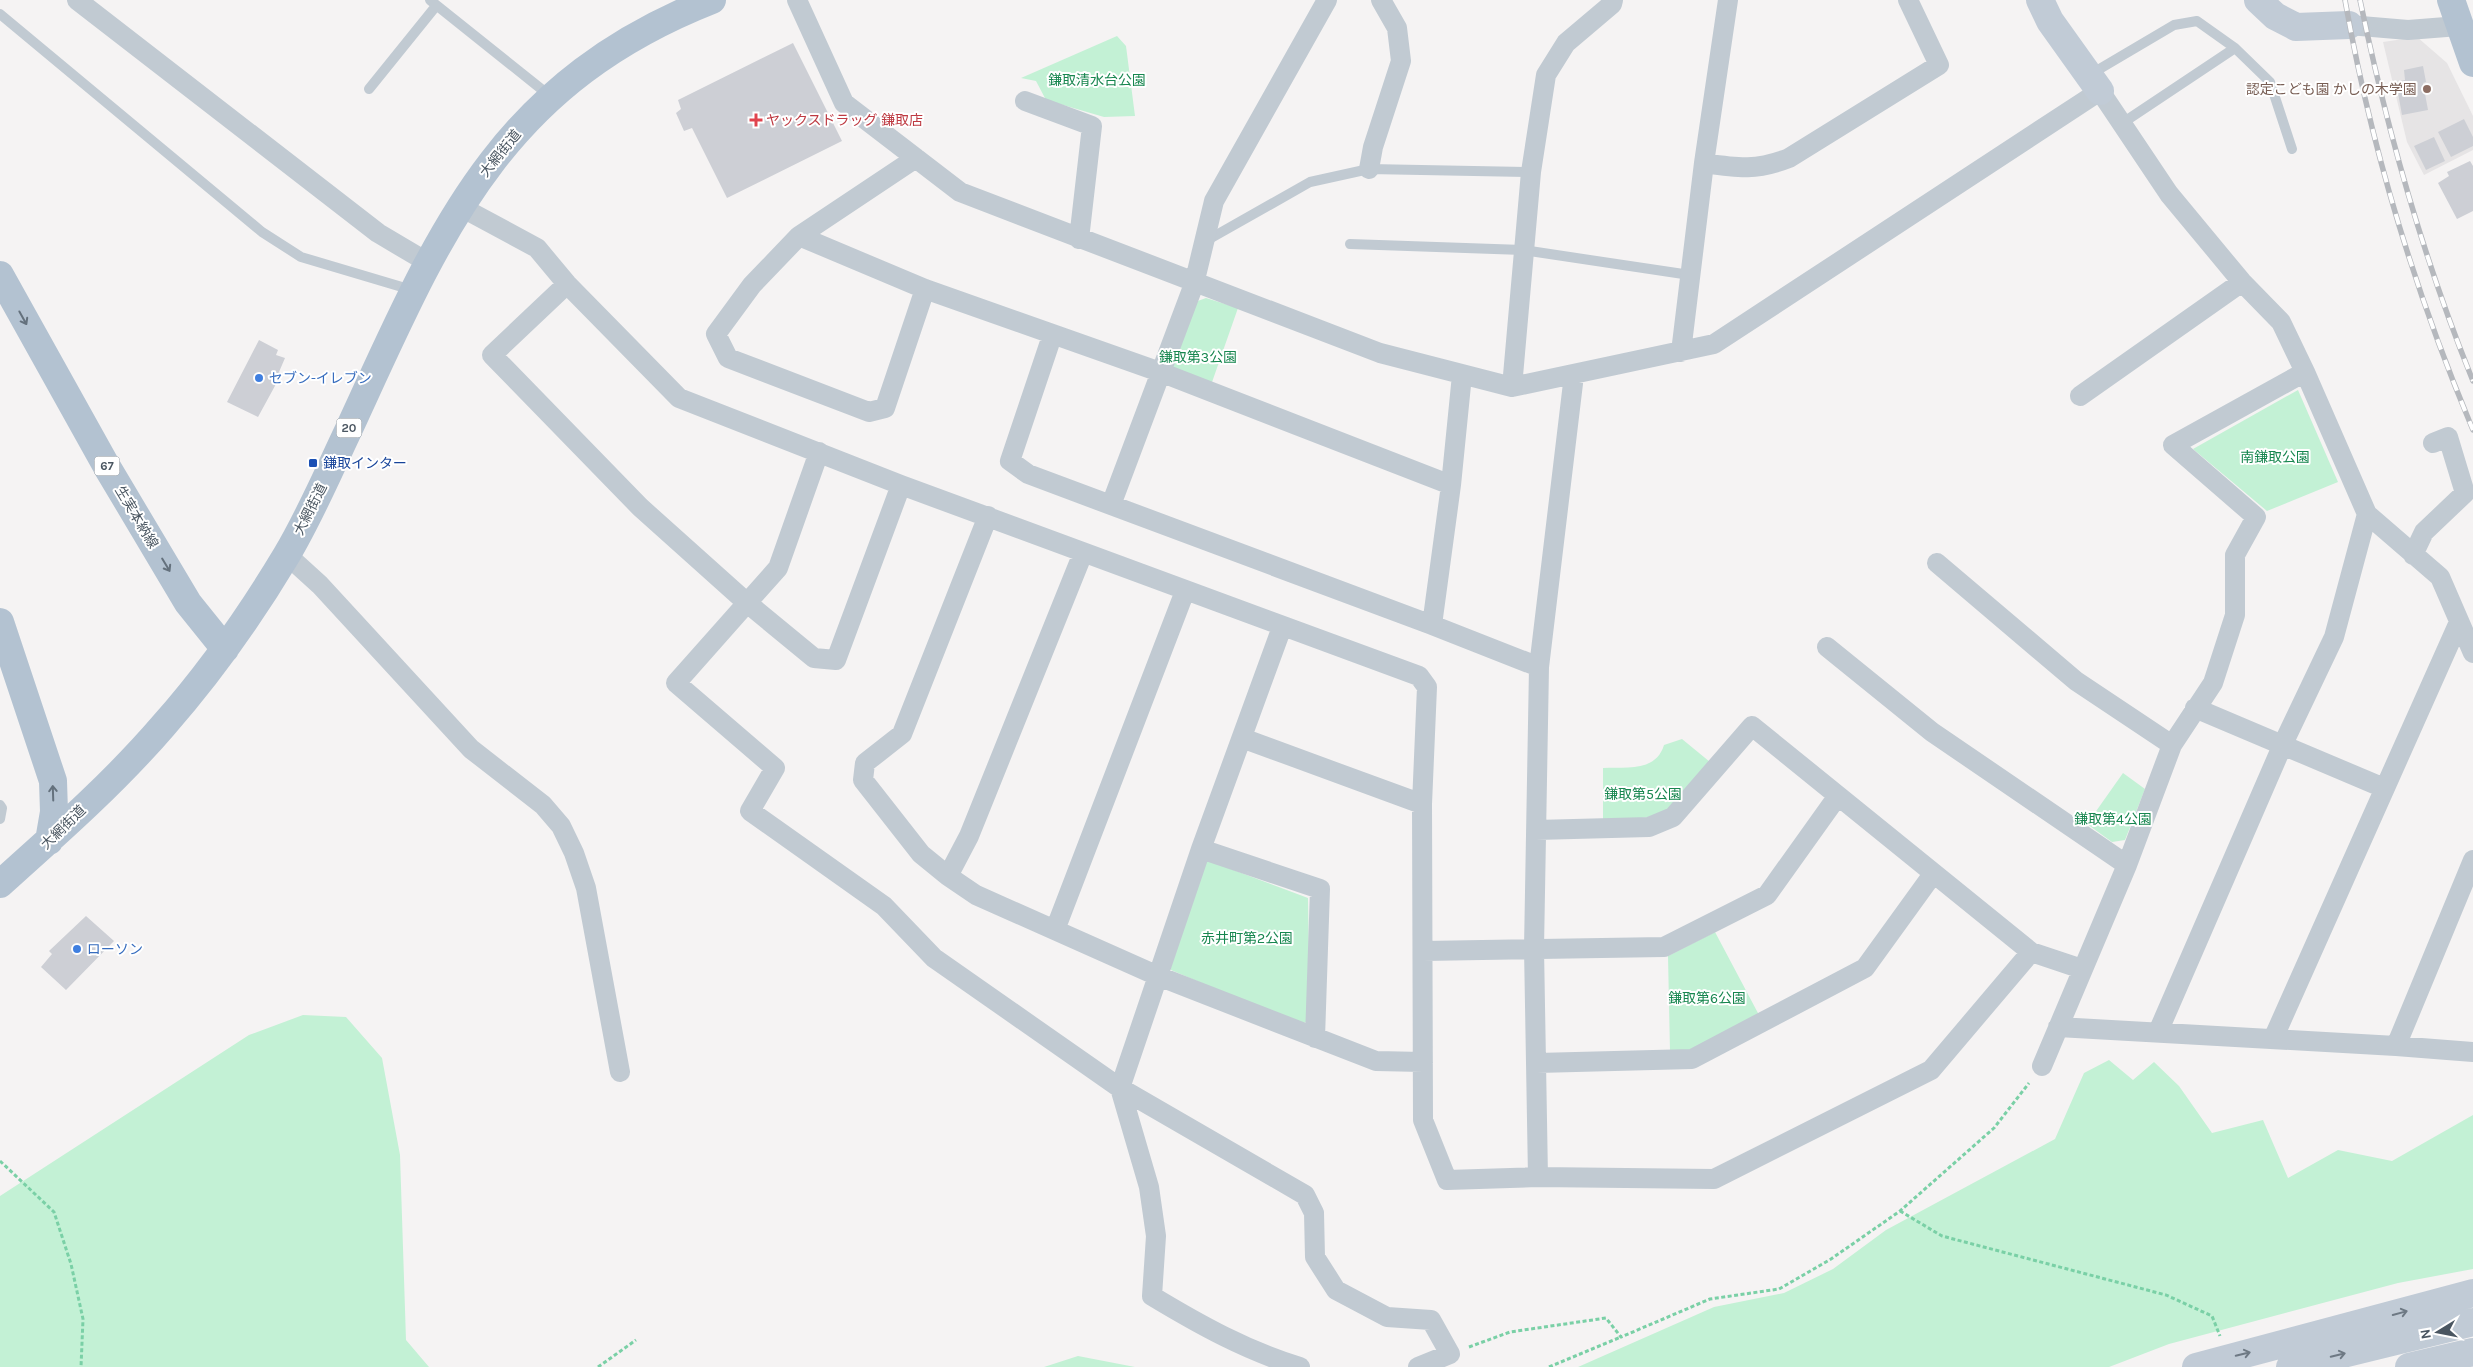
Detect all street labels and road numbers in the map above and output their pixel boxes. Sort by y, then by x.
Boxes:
street label: 大網街道 [476,126,525,180]
road number: 20 [336,418,362,438]
road number: 67 [94,456,120,476]
street label: 大網街道 [290,480,331,538]
street label: 生実本納線 [111,483,162,552]
street label: 大網街道 [37,802,89,853]

